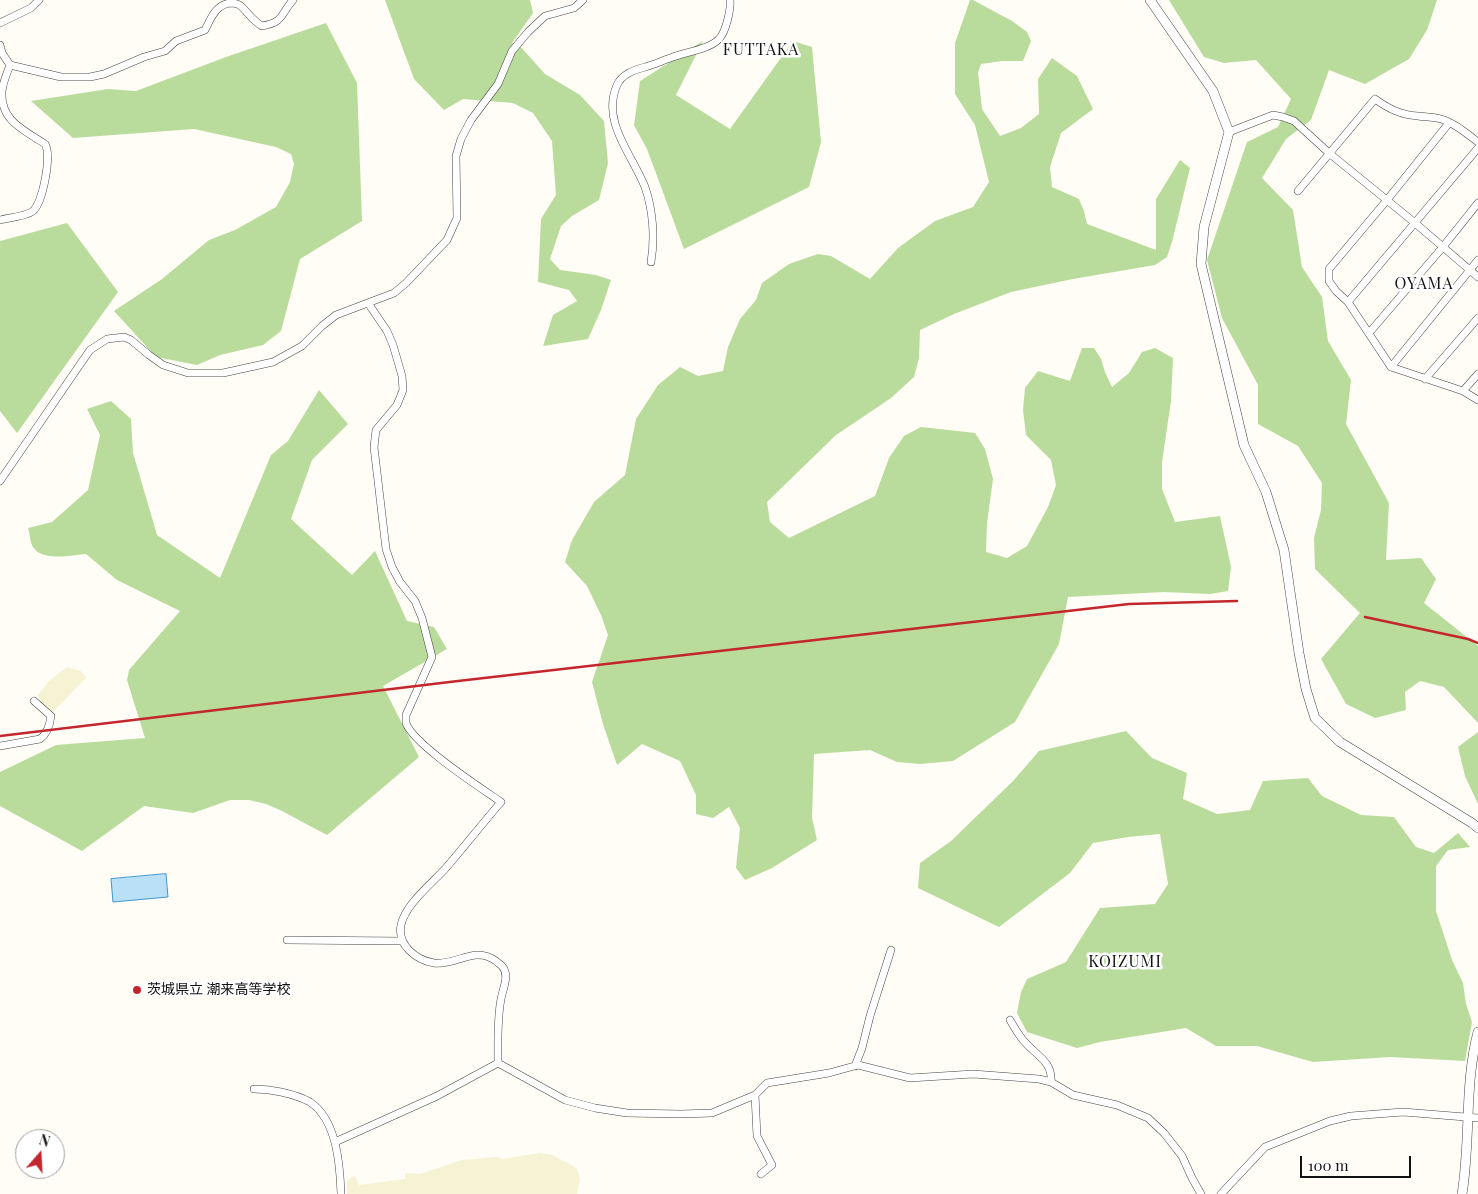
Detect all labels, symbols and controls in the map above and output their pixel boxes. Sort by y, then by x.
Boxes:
district label: FUTTAKA [722,40,800,60]
district label: OYAMA [1394,274,1454,294]
district label: KOIZUMI [1087,952,1163,972]
place label: 茨城県立 潮来高等学校 [147,982,290,998]
marker: 茨城県立 潮来高等学校 [131,984,143,996]
north arrow [15,1129,65,1179]
text: N [37,1130,53,1151]
scale bar [1303,1146,1414,1178]
text: 100 m [1308,1155,1349,1175]

